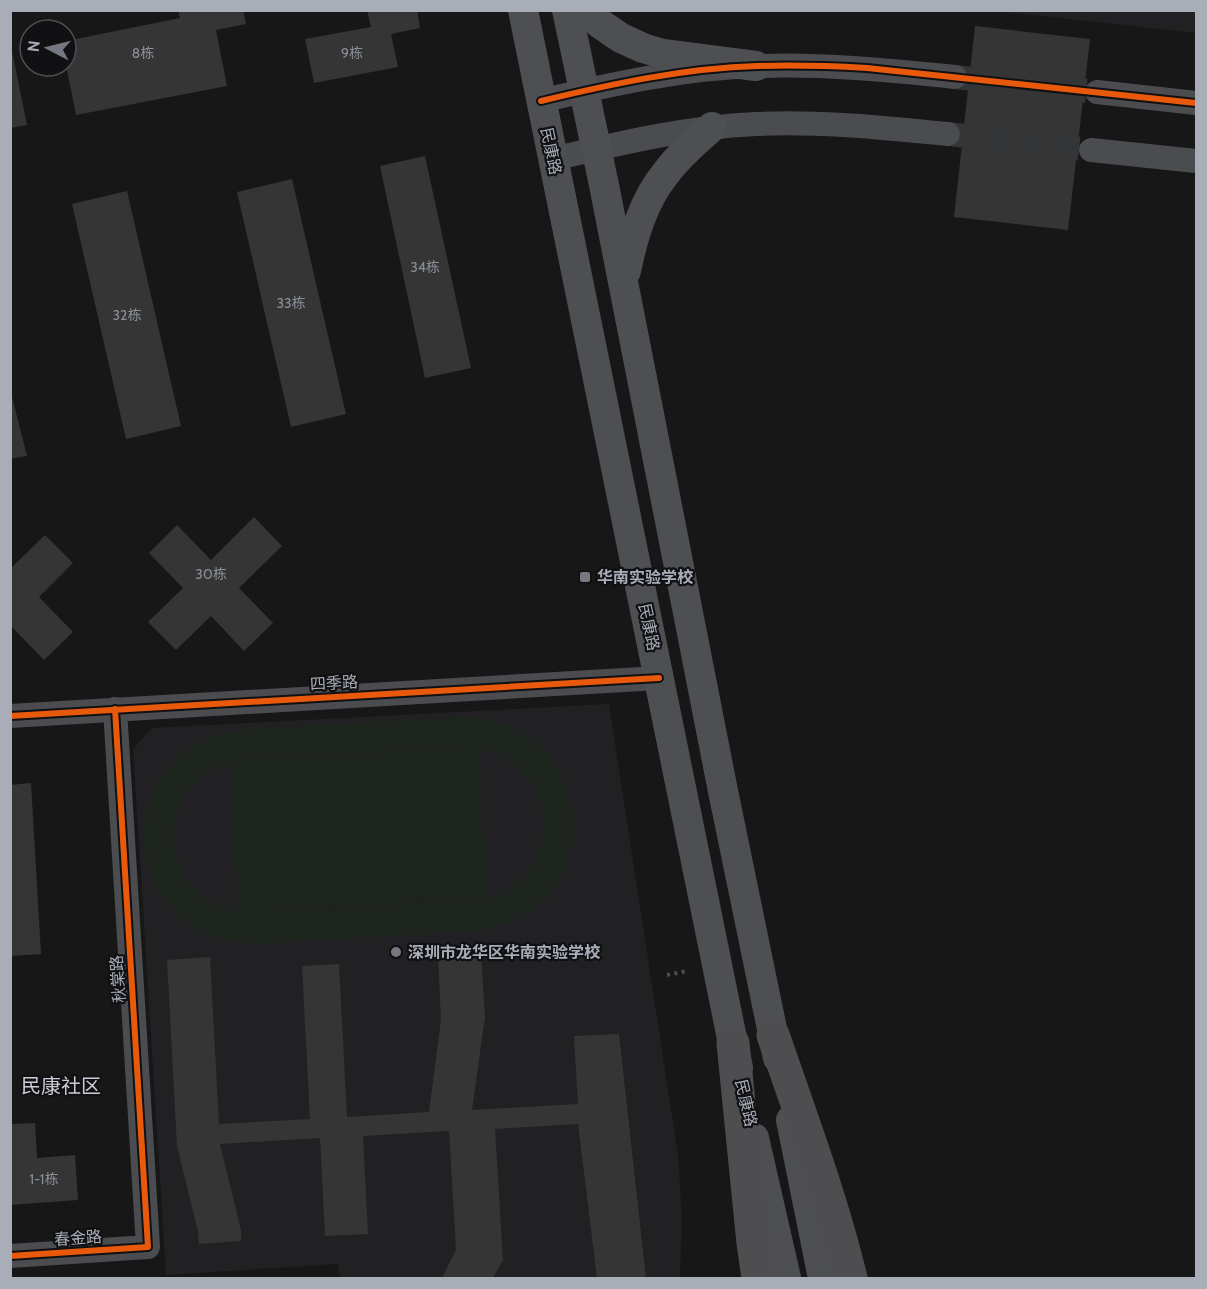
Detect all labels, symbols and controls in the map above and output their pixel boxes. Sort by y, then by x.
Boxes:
north arrow [18,18,78,78]
text: N [23,39,44,53]
house number: 8栋 [132,44,154,62]
house number: 9栋 [341,44,363,62]
street label: 民康路 [537,126,565,176]
house number: 34栋 [410,258,440,276]
house number: 33栋 [276,294,306,312]
house number: 32栋 [113,306,141,324]
house number: 30栋 [195,565,227,583]
place label: 华南实验学校 [597,568,694,587]
marker: 华南实验学校 [578,570,592,584]
street label: 民康路 [635,602,663,652]
street label: 四季路 [310,672,358,694]
place label: 深圳市龙华区华南实验学校 [408,943,601,962]
marker: 深圳市龙华区华南实验学校 [389,945,403,959]
street label: 秋棠路 [107,954,129,1004]
district label: 民康社区 [21,1074,101,1098]
street label: 民康路 [731,1077,761,1129]
house number: 1-1栋 [30,1170,58,1188]
street label: 春金路 [53,1227,103,1249]

